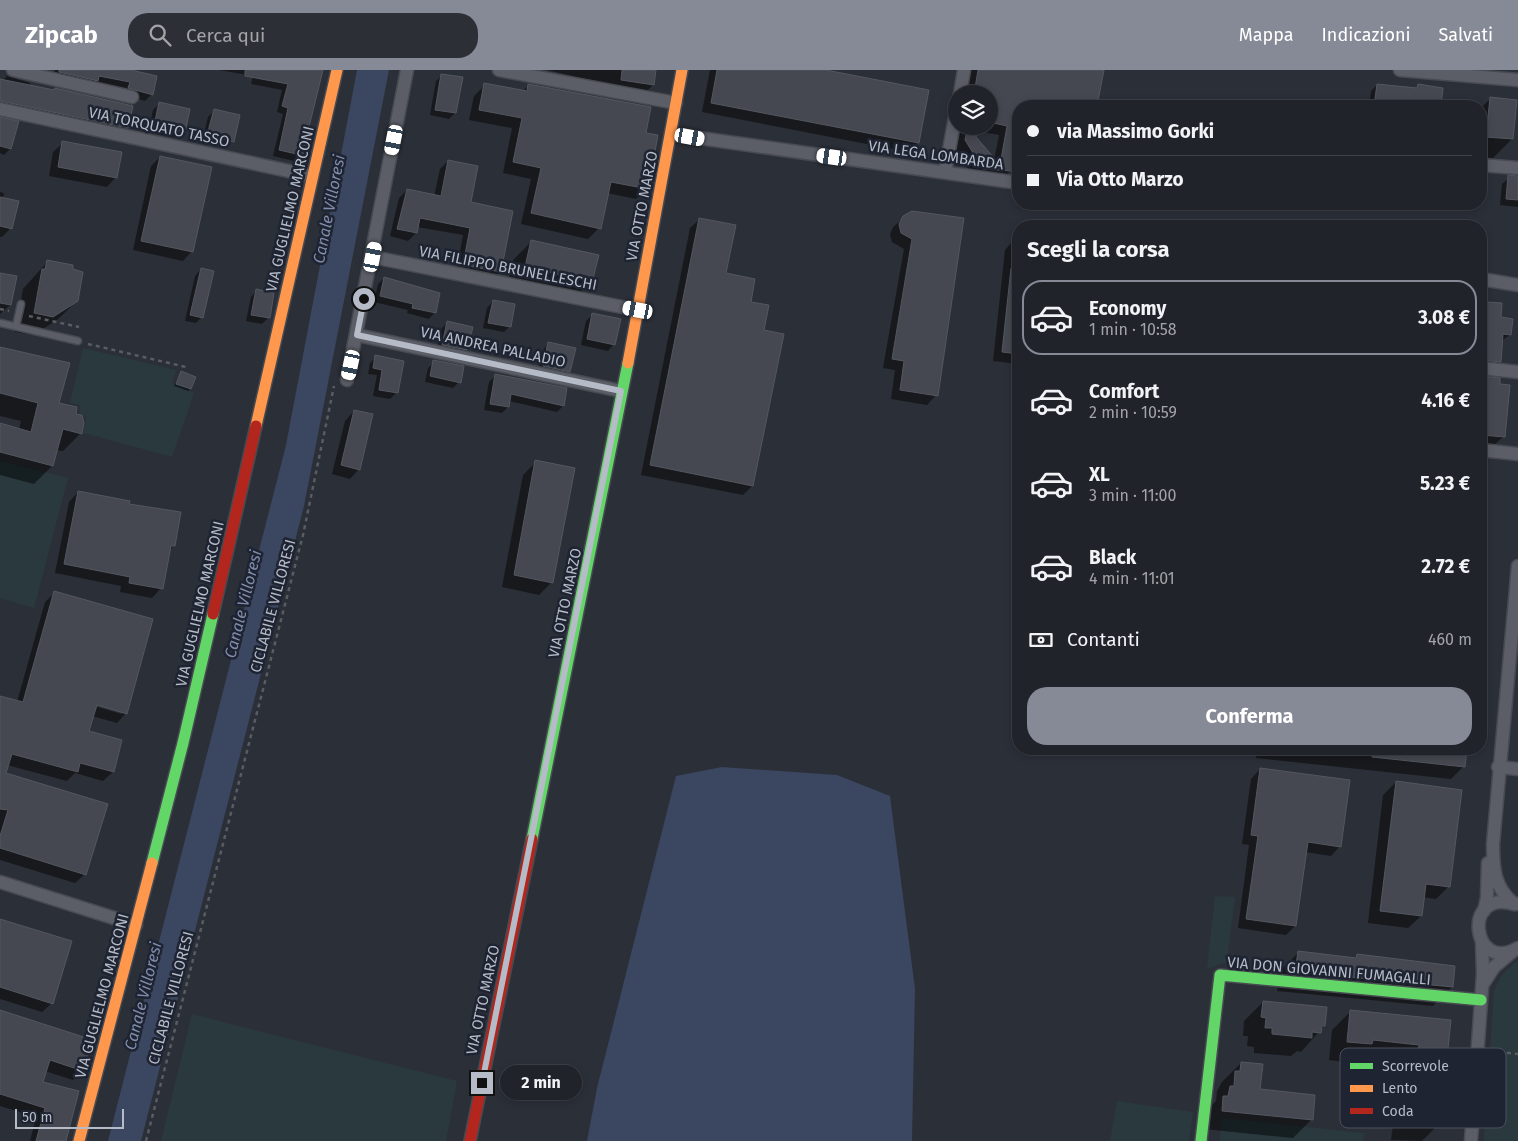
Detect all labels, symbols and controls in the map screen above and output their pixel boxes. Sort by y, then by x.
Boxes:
search box [128,13,478,58]
text: Zipcab [25,21,98,49]
icon: search [146,21,174,49]
text: Cerca qui [186,24,265,47]
text: Mappa [1239,24,1294,46]
text: Indicazioni [1322,24,1411,46]
text: Salvati [1439,24,1493,46]
map controls [948,85,998,135]
button: layers [948,85,998,135]
street label: VIA TORQUATO TASSO [87,103,231,151]
text: via Massimo Gorki [1057,120,1214,143]
street label: VIA GUGLIELMO MARCONI [262,124,318,294]
car [383,124,404,156]
car [673,127,706,147]
street label: VIA LEGA LOMBARDA [867,137,1005,173]
car [816,147,847,167]
street label: VIA OTTO MARZO [623,150,661,262]
water label: Canale Villoresi [309,152,349,265]
text: Via Otto Marzo [1057,168,1184,191]
text: Scegli la corsa [1027,236,1170,263]
car [362,241,383,273]
street label: VIA FILIPPO BRUNELLESCHI [417,242,599,294]
route start [353,288,375,310]
icon: car [1029,295,1074,340]
text: Economy [1089,297,1166,320]
car [621,300,654,320]
text: 3.08 € [1418,306,1470,329]
text: 1 min · 10:58 [1089,320,1177,339]
street label: VIA ANDREA PALLADIO [419,323,567,371]
car [340,349,361,381]
icon: car [1029,378,1074,423]
text: Comfort [1089,380,1159,403]
text: 4.16 € [1421,389,1470,412]
text: 2 min · 10:59 [1089,403,1177,422]
icon: car [1029,461,1074,506]
text: XL [1089,463,1110,486]
text: 5.23 € [1420,472,1470,495]
text: 3 min · 11:00 [1089,486,1176,505]
street label: VIA GUGLIELMO MARCONI [172,519,228,689]
street label: CICLABILE VILLORESI [247,537,299,675]
icon: car [1029,544,1074,589]
text: Black [1089,546,1136,569]
street label: VIA OTTO MARZO [545,547,585,659]
water label: Canale Villoresi [220,548,266,660]
text: 2.72 € [1421,555,1470,578]
text: 4 min · 11:01 [1089,569,1175,588]
icon: cash [1027,626,1055,654]
text: Contanti [1067,628,1140,651]
text: 460 m [1428,630,1472,649]
button: Conferma [1027,687,1472,745]
street label: VIA GUGLIELMO MARCONI [71,912,133,1080]
street label: CICLABILE VILLORESI [145,929,197,1067]
water label: Canale Villoresi [120,940,166,1052]
street label: VIA OTTO MARZO [463,944,503,1056]
street label: VIA DON GIOVANNI FUMAGALLI [1226,953,1432,989]
legend [1340,1048,1506,1128]
text: Scorrevole [1382,1058,1449,1075]
callout: 2 min [500,1066,582,1100]
route end [471,1072,493,1094]
text: 2 min [521,1073,561,1092]
text: Lento [1382,1080,1417,1097]
text: Coda [1382,1103,1414,1120]
scale bar [15,1106,124,1129]
text: 50 m [22,1109,53,1126]

